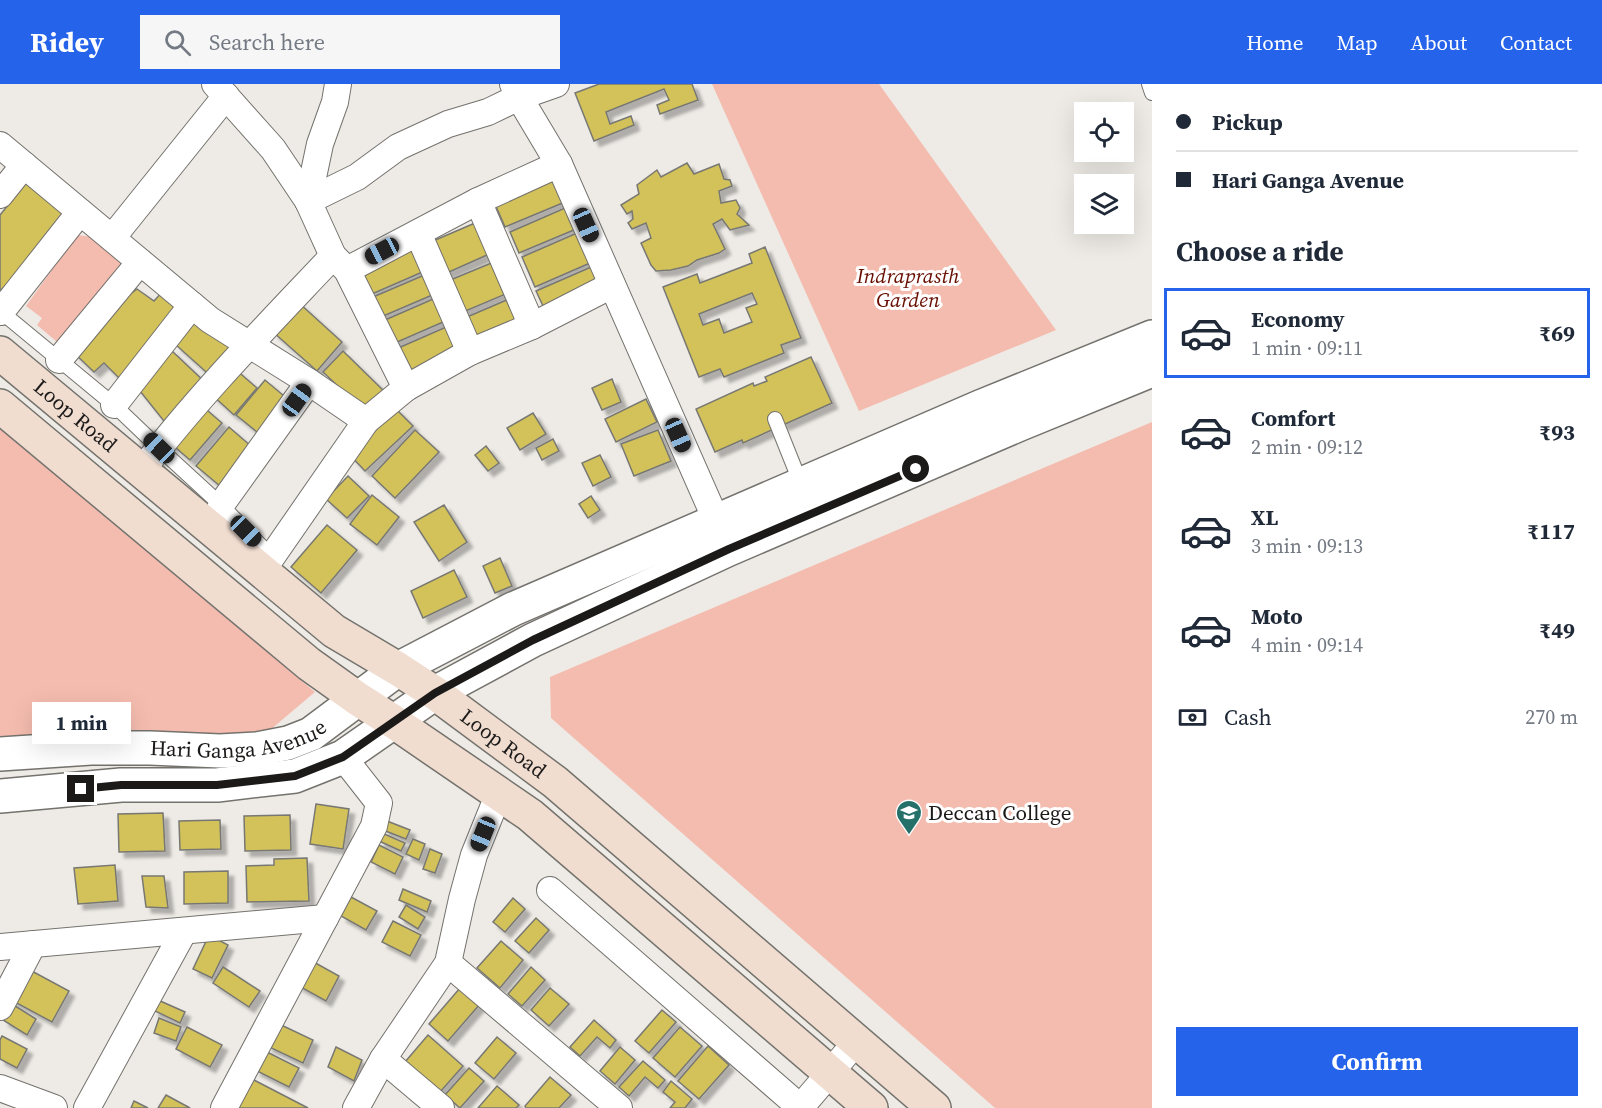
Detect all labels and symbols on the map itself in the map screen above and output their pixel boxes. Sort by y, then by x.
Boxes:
car [570,205,602,245]
car [362,235,402,267]
park label: Indraprasth Garden [855,261,960,314]
street label: Loop Road [28,372,123,459]
car [279,380,315,420]
car [662,415,694,455]
car [140,429,178,467]
route start [902,455,929,482]
car [227,512,265,550]
callout: 1 min [32,702,130,744]
street label: Loop Road [455,702,552,785]
street label: Hari Ganga Avenue [149,712,332,765]
route end [67,775,94,802]
school or university icon: Deccan College [894,798,924,836]
place label: Deccan College [928,798,1072,827]
car [468,814,498,854]

